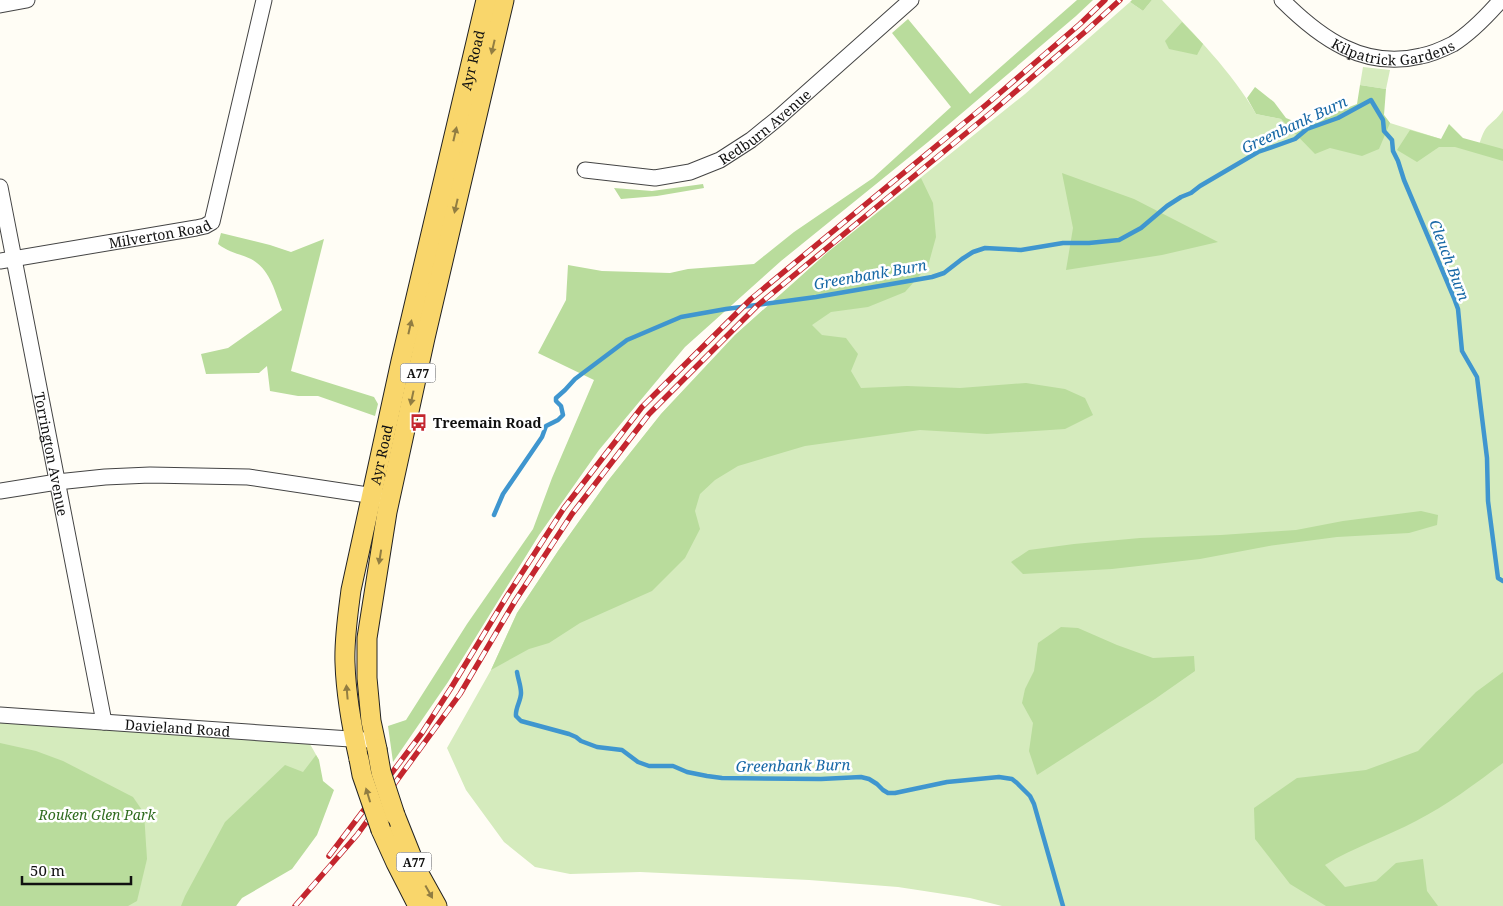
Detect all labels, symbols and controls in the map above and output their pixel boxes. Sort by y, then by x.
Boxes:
street label: Ayr Road [456,28,488,92]
street label: Kilpatrick Gardens [1329,30,1455,48]
text: Kilpatrick Gardens [1329,33,1457,69]
one-way arrow [489,40,497,55]
street label: Redburn Avenue [715,84,814,168]
water label: Greenbank Burn [1238,91,1350,157]
one-way arrow [451,127,459,142]
one-way arrow [452,198,460,213]
street label: Milverton Road [107,215,215,252]
water label: Cleuch Burn [1425,217,1475,303]
water label: Greenbank Burn [812,254,928,294]
one-way arrow [406,319,414,334]
road number: A77 [400,363,436,382]
street label: Torrington Avenue [31,390,73,518]
one-way arrow [408,391,416,406]
bus stop icon: Treemain Road [409,412,429,432]
place label: Treemain Road [433,413,542,432]
street label: Ayr Road [365,422,396,487]
one-way arrow [375,550,383,566]
one-way arrow [343,684,351,700]
street label: Davieland Road [124,714,231,740]
water label: Greenbank Burn [736,754,850,776]
one-way arrow [364,787,372,802]
park label: Rouken Glen Park [38,805,156,824]
road number: A77 [396,852,432,872]
scale bar [22,854,131,886]
text: 50 m [30,860,65,880]
one-way arrow [425,885,433,899]

